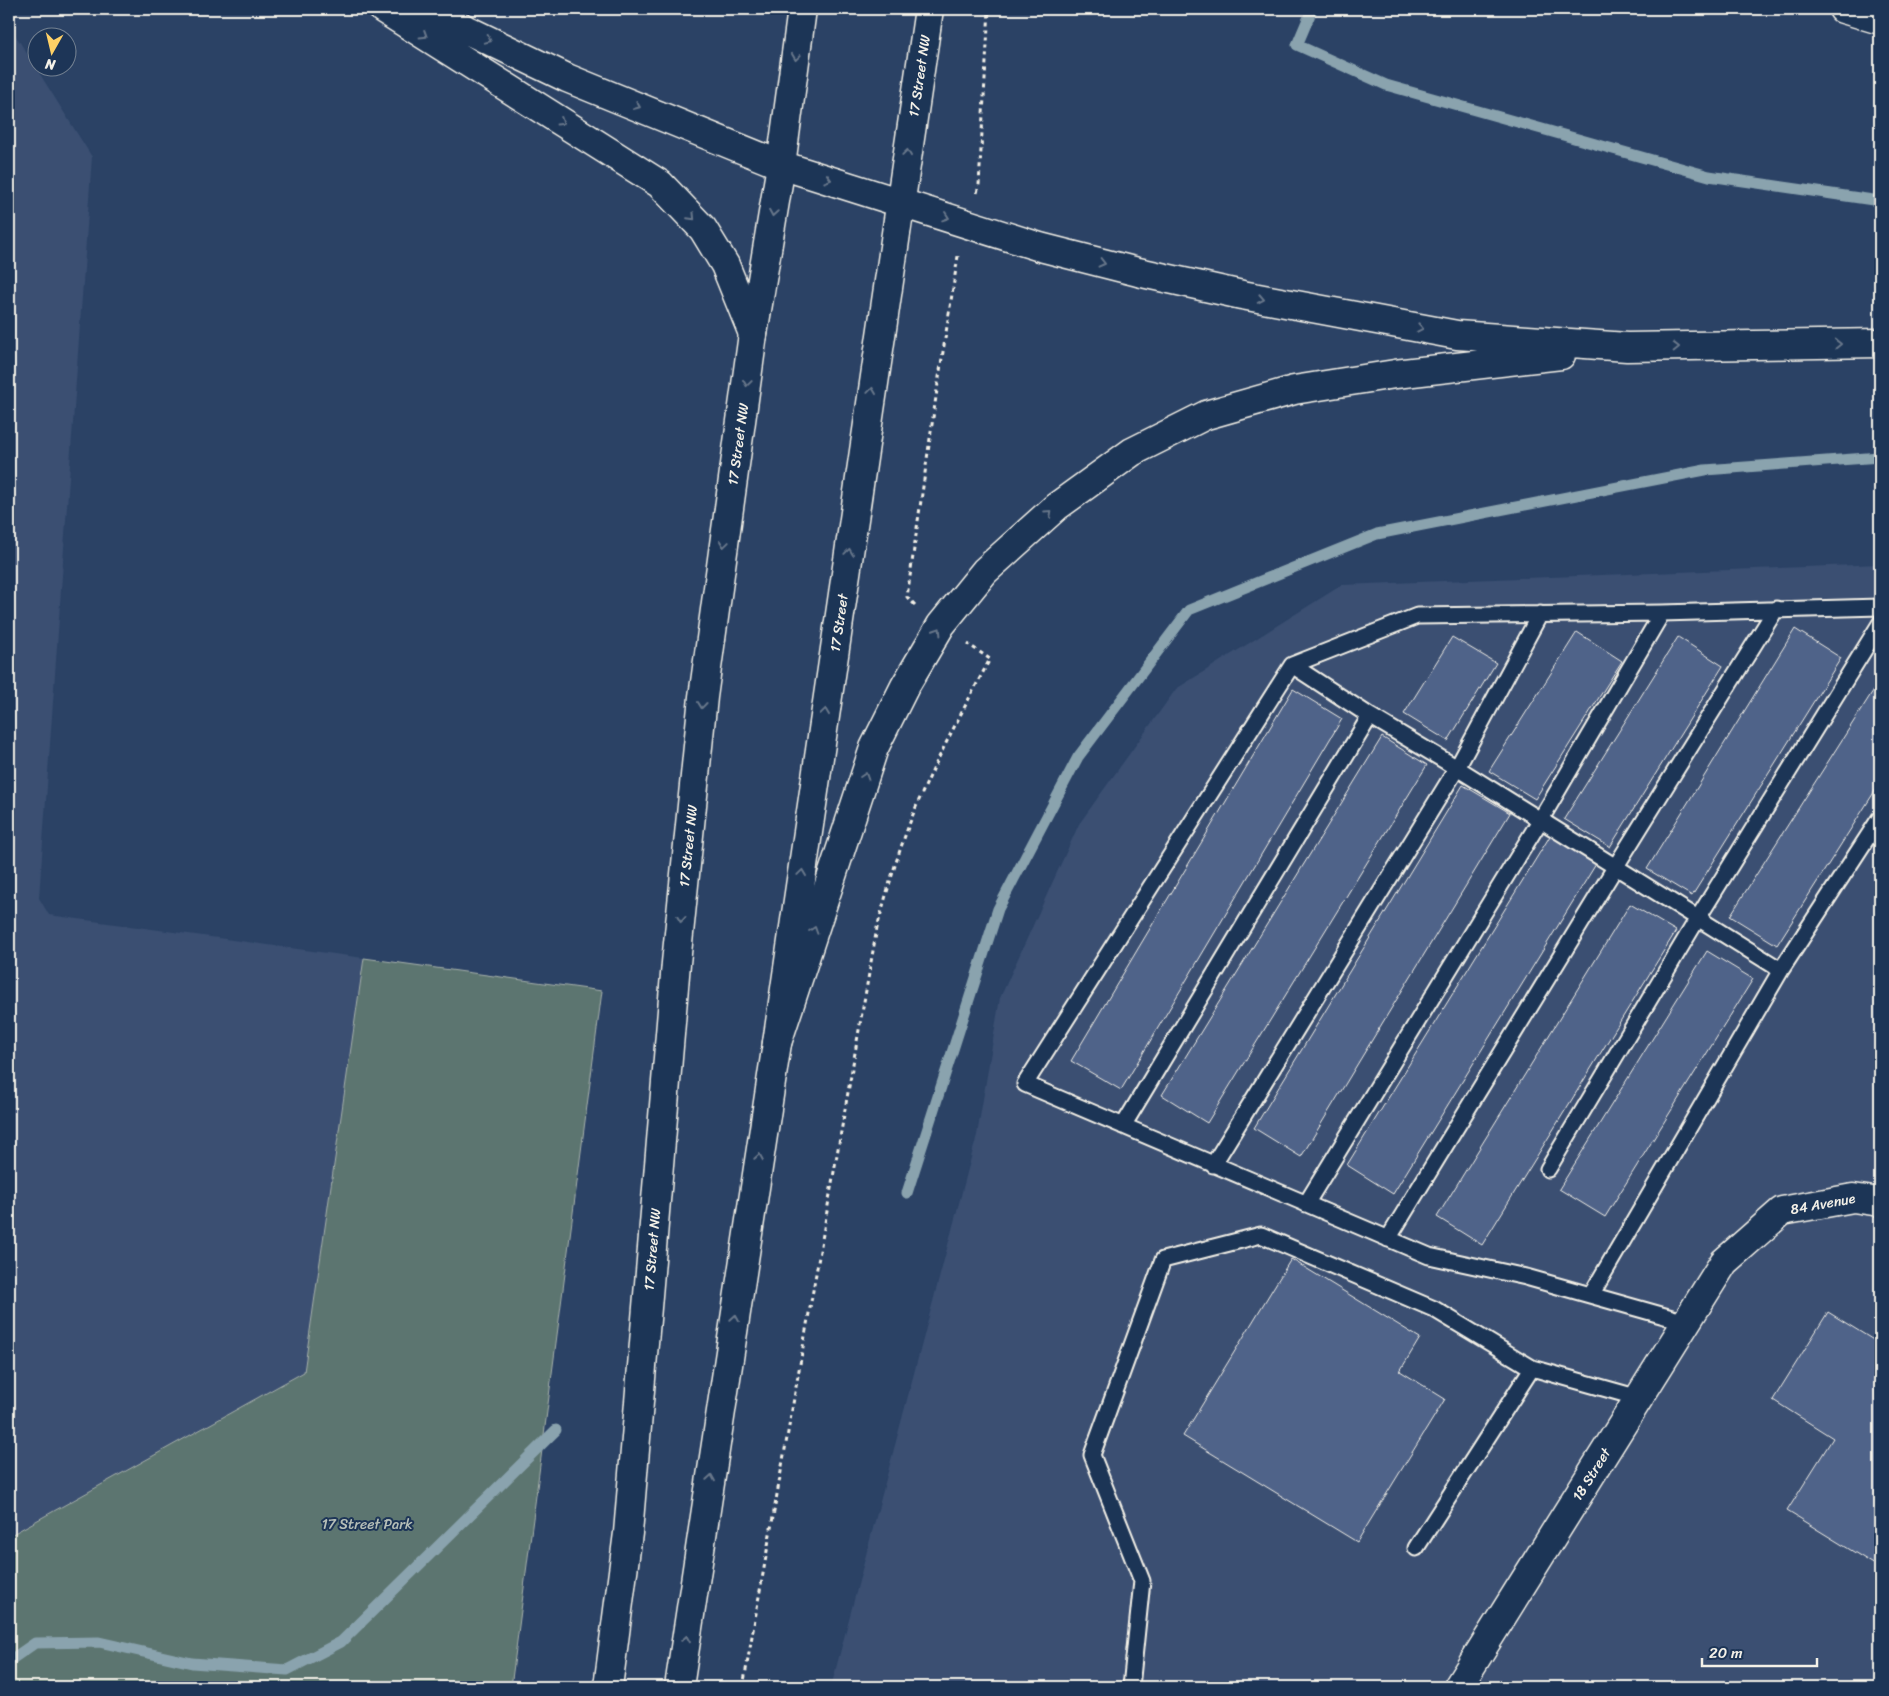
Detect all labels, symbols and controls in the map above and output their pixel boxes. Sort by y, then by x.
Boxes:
north arrow [28,28,78,78]
one-way arrow [419,29,428,38]
street label: 17 Street NW [901,33,938,119]
one-way arrow [483,34,492,44]
text: N [43,51,58,78]
one-way arrow [791,53,802,61]
one-way arrow [632,100,641,110]
one-way arrow [556,116,565,125]
one-way arrow [902,149,912,158]
one-way arrow [823,173,831,183]
one-way arrow [769,208,779,217]
one-way arrow [686,211,695,220]
one-way arrow [942,211,950,221]
one-way arrow [1098,257,1106,267]
one-way arrow [1256,293,1265,303]
one-way arrow [1416,323,1425,333]
one-way arrow [1834,339,1842,349]
one-way arrow [1672,341,1680,352]
one-way arrow [742,378,752,387]
one-way arrow [867,387,877,395]
street label: 17 Street NW [720,401,756,487]
one-way arrow [1043,510,1052,519]
one-way arrow [719,540,730,548]
one-way arrow [843,547,854,555]
street label: 17 Street [822,591,856,654]
one-way arrow [932,627,941,637]
one-way arrow [697,701,708,709]
one-way arrow [819,708,830,716]
one-way arrow [859,772,869,780]
street label: 17 Street NW [671,803,704,888]
one-way arrow [796,869,806,878]
one-way arrow [676,915,687,923]
one-way arrow [808,926,818,935]
one-way arrow [754,1153,764,1161]
street label: 84 Avenue [1788,1185,1857,1222]
street label: 17 Street NW [636,1207,668,1292]
one-way arrow [729,1313,740,1321]
street label: 18 Street [1565,1442,1618,1506]
one-way arrow [705,1474,715,1483]
park label: 17 Street Park [322,1512,413,1537]
one-way arrow [681,1635,691,1643]
scale bar [1702,1636,1816,1668]
text: 20 m [1709,1640,1743,1666]

